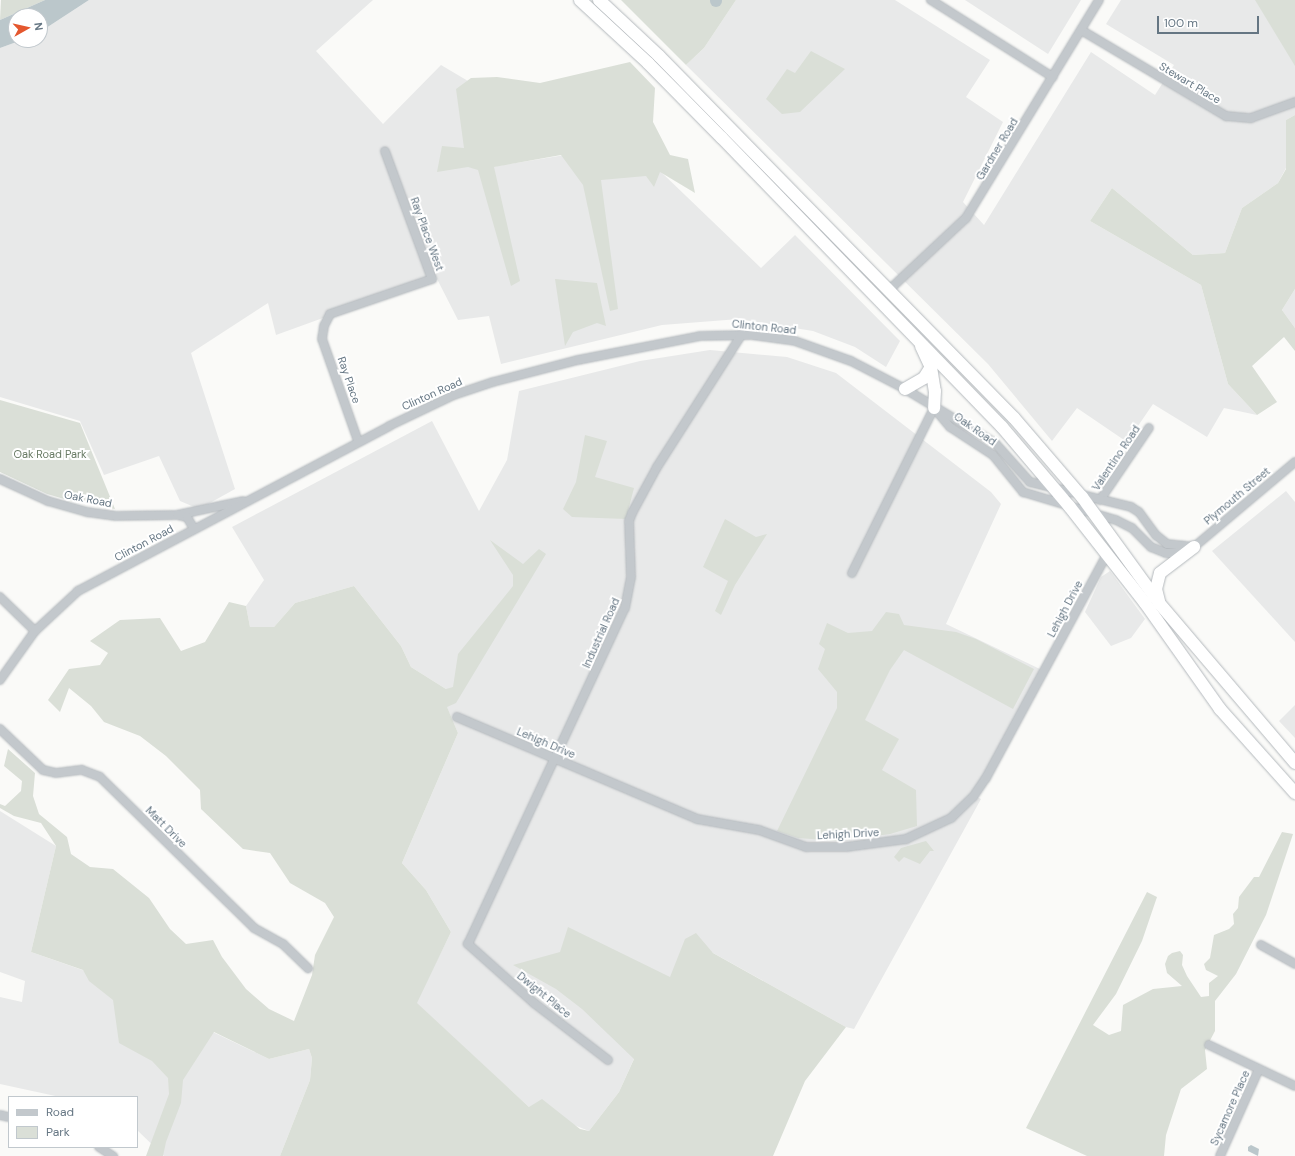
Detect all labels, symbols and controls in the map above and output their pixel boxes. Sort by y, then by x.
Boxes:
north arrow [8,8,48,48]
scale bar [1159,8,1261,34]
text: 100 m [1164,15,1198,31]
text: N [31,22,46,31]
street label: Stewart Place [1157,59,1223,107]
street label: Gardner Road [973,115,1021,183]
street label: Ray Place West [408,195,446,273]
street label: Clinton Road [731,317,797,337]
street label: Ray Place [335,355,363,405]
street label: Clinton Road [400,375,464,413]
street label: Oak Road [951,410,999,448]
street label: Valentino Road [1089,423,1143,493]
park label: Oak Road Park [13,447,87,461]
street label: Plymouth Street [1201,464,1273,528]
street label: Oak Road [63,488,113,510]
street label: Clinton Road [112,522,176,564]
street label: Lehigh Drive [1045,578,1085,640]
street label: Industrial Road [580,596,622,670]
street label: Lehigh Drive [515,725,577,761]
street label: Matt Drive [143,804,189,850]
street label: Lehigh Drive [817,826,879,842]
street label: Dwight Place [514,969,574,1021]
street label: Sycamore Place [1208,1068,1252,1148]
legend [8,1096,138,1148]
text: Road [46,1104,74,1120]
text: Park [46,1124,70,1140]

